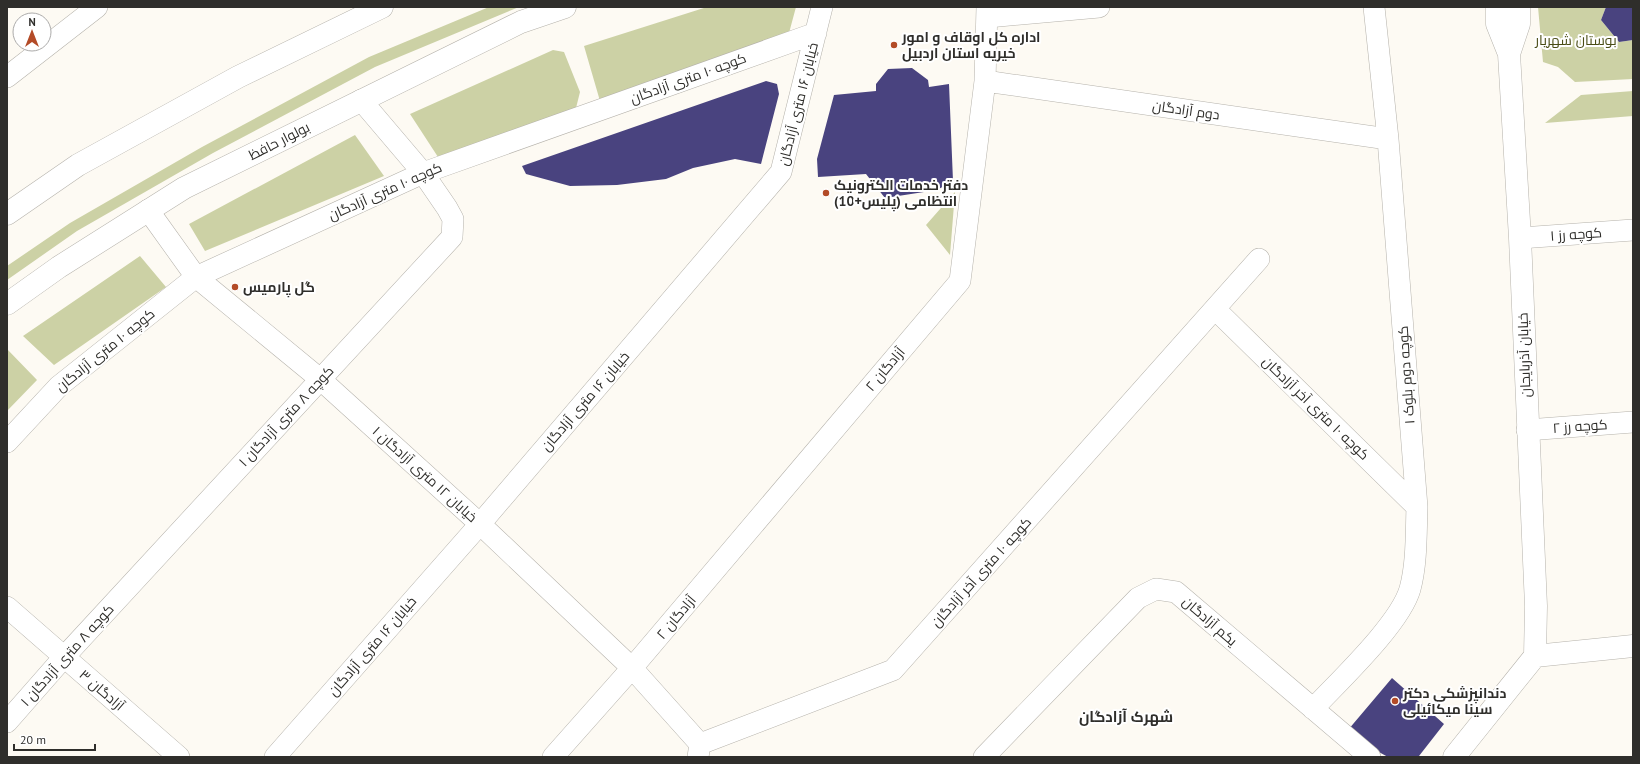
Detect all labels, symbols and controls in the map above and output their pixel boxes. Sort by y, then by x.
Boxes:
north arrow [12,12,52,52]
text: N [28,15,36,29]
place label: اداره کل اوقاف و امور خیریه استان اردبیل [901,28,1041,62]
park label: بوستان شهریار [1534,31,1617,49]
marker: اداره کل اوقاف و امور خیریه استان اردبیل [889,40,899,50]
street label: خیابان ۱۶ متری آزادگان [774,41,822,167]
street label: کوچه ۱۰ متری آزادگان [627,49,749,108]
street label: دوم آزادگان [1151,96,1221,125]
street label: بولوار حافظ [245,118,313,164]
street label: کوچه ۱۰ متری آزادگان [325,158,445,225]
place label: دفتر خدمات الکترونیک انتظامی (پلیس+10) [834,176,968,212]
marker: دفتر خدمات الکترونیک انتظامی (پلیس+10) [821,188,831,198]
street label: کوچه رز ۱ [1549,223,1603,246]
place label: گل پارمیس [243,278,315,298]
marker: گل پارمیس [230,282,240,292]
street label: کوچه ۱۰ متری آزادگان [52,304,159,396]
street label: خیابان آذربایجان [1514,312,1534,398]
street label: کوچه دوم بلوک ۱ [1394,325,1419,425]
street label: آزادگان ۲ [861,343,909,395]
street label: خیابان ۱۶ متری آزادگان [537,347,633,455]
street label: کوچه ۱۰ متری آخر آزادگان [1258,352,1373,465]
street label: کوچه ۸ متری آزادگان ۱ [235,362,338,471]
street label: کوچه رز ۲ [1552,415,1608,438]
street label: خیابان ۱۲ متری آزادگان ۱ [369,422,481,526]
street label: کوچه ۱۰ متری آخر آزادگان [927,513,1036,631]
street label: آزادگان ۲ [652,591,700,643]
street label: خیابان ۱۶ متری آزادگان [324,592,420,700]
street label: یکم آزادگان [1178,592,1241,651]
street label: کوچه ۸ متری آزادگان ۱ [16,600,118,711]
street label: آزادگان ۳ [76,665,128,715]
place label: دندانپزشکی دکتر سینا میکائیلی [1402,684,1506,718]
marker: دندانپزشکی دکتر سینا میکائیلی [1390,696,1400,706]
district label: شهرک آزادگان [1079,707,1173,726]
scale bar [14,726,95,752]
text: 20 m [20,732,46,747]

